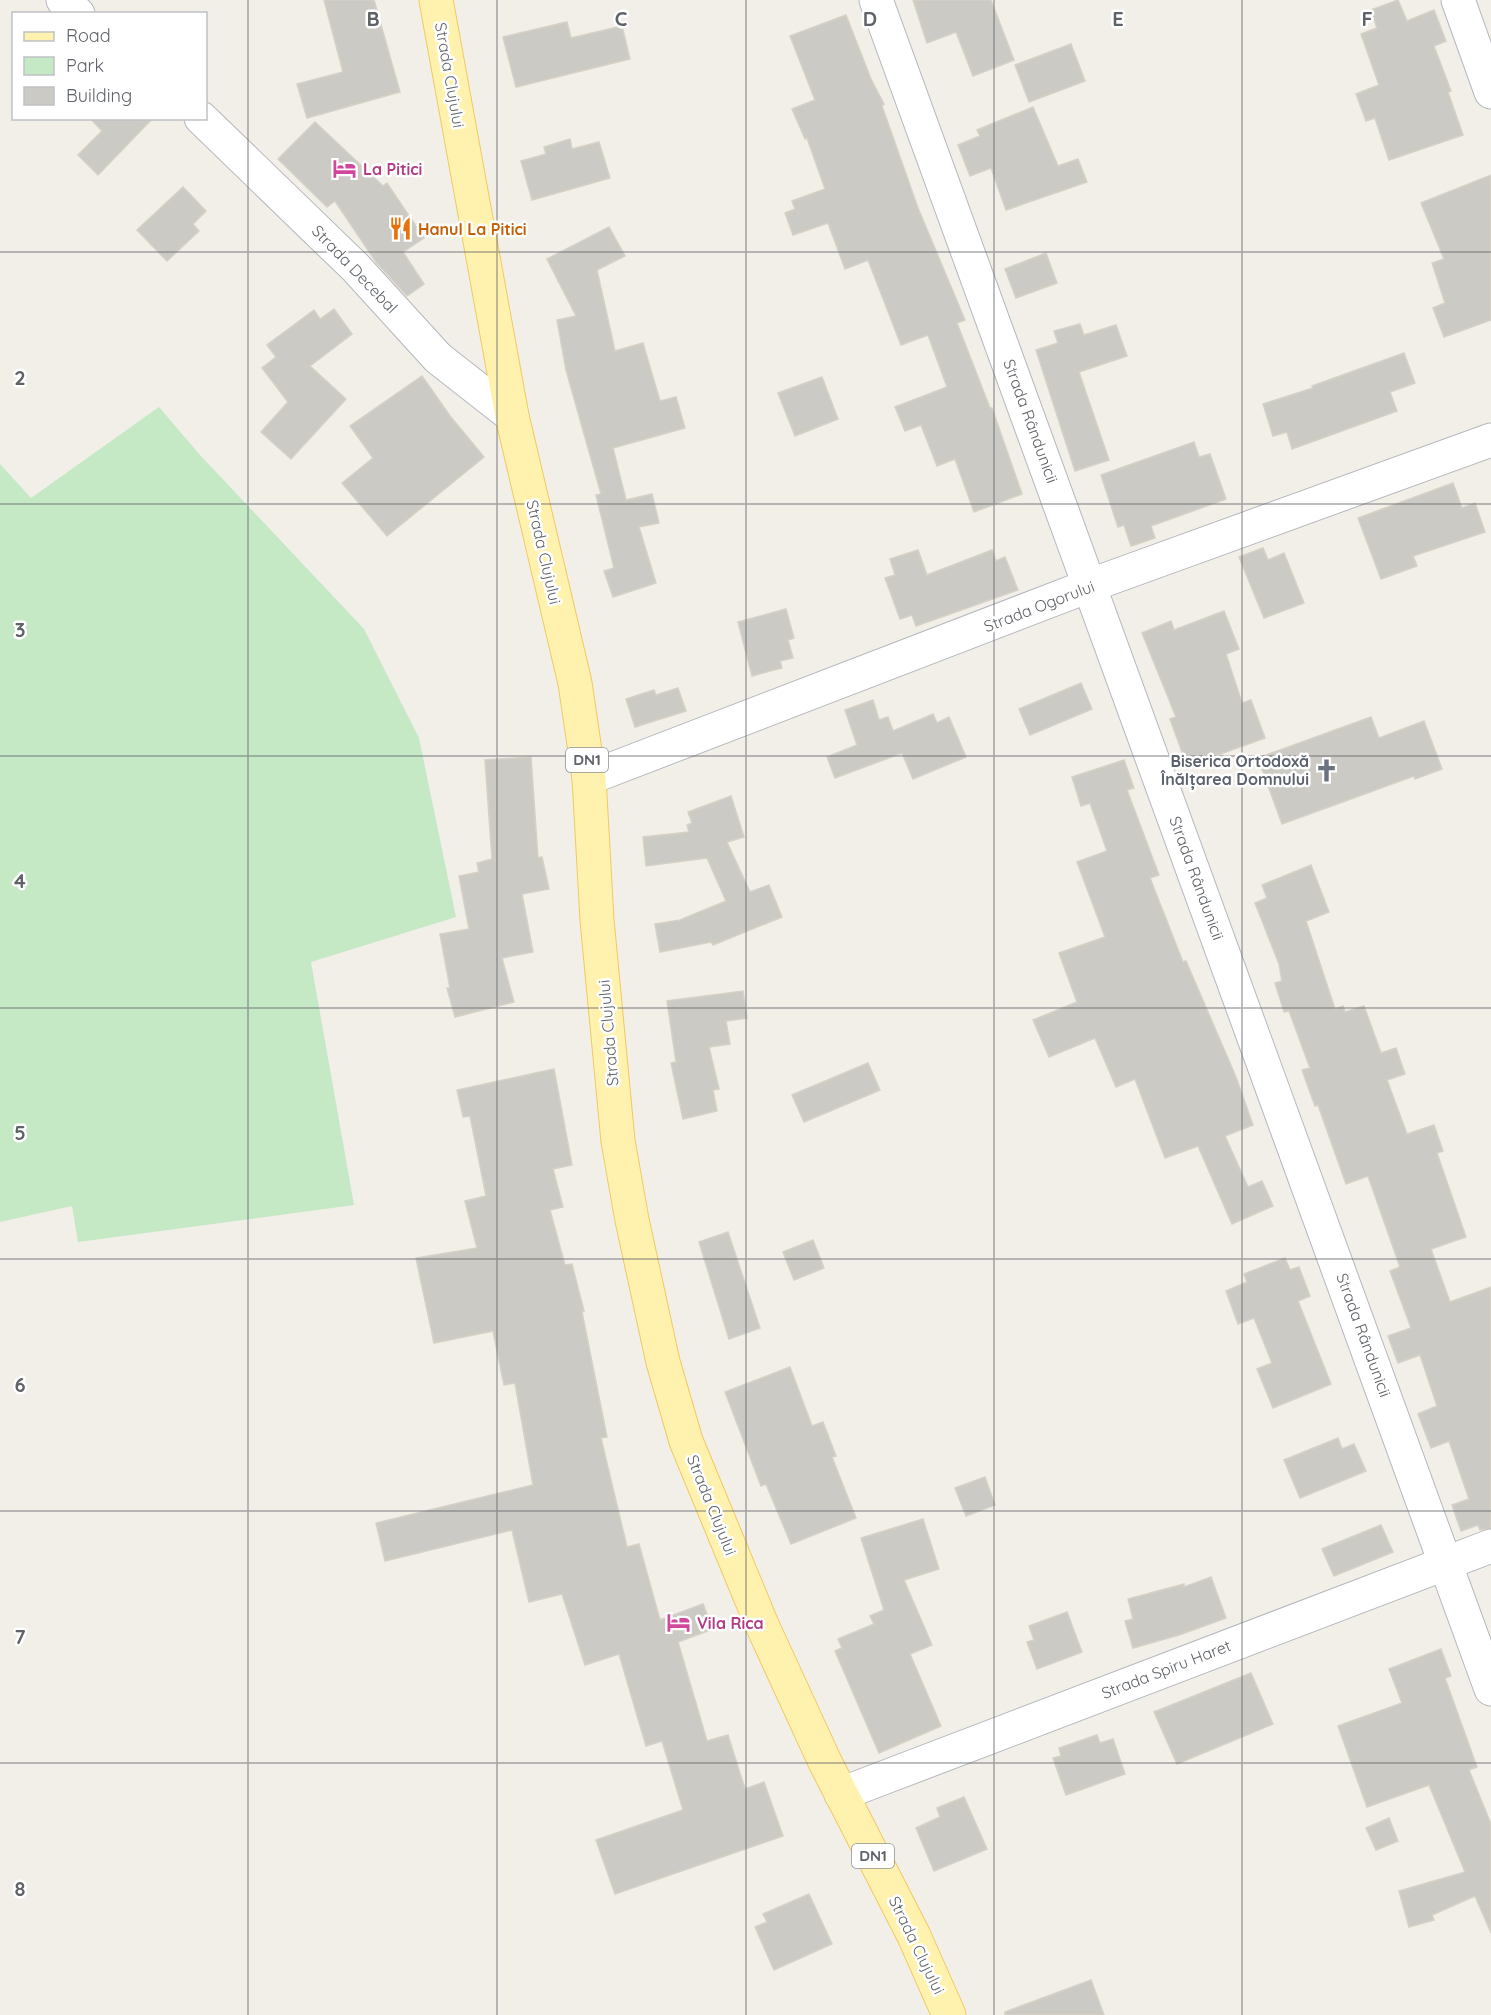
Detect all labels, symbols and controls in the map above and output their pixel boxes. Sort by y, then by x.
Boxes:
text: B [366,6,380,31]
text: C [615,6,628,31]
text: D [863,6,877,31]
text: E [1112,6,1124,31]
text: F [1361,6,1373,31]
legend [12,12,207,120]
street label: Strada Clujului [431,21,469,129]
text: Road [66,24,111,47]
text: Park [66,54,104,77]
text: Building [66,84,132,107]
hotel icon: La Pitici [332,156,358,182]
place label: La Pitici [363,159,422,179]
restaurant icon: Hanul La Pitici [387,216,413,242]
place label: Hanul La Pitici [418,219,527,239]
street label: Strada Decebal [308,221,402,317]
street label: Strada Rândunicii [999,356,1063,486]
text: 2 [14,365,26,390]
street label: Strada Clujului [522,498,566,606]
street label: Strada Ogorului [981,576,1097,636]
text: 3 [15,617,25,642]
road number: DN1 [566,748,608,772]
place label: Biserica Ortodoxă Înălțarea Domnului [1160,751,1309,790]
church icon: Biserica Ortodoxă Înălțarea Domnului [1314,757,1340,783]
street label: Strada Rândunicii [1165,813,1229,943]
text: 4 [14,868,26,893]
street label: Strada Clujului [593,979,623,1087]
text: 5 [14,1120,26,1145]
street label: Strada Rândunicii [1332,1270,1396,1400]
text: 6 [14,1372,26,1397]
street label: Strada Clujului [683,1452,741,1558]
hotel icon: Vila Rica [666,1610,692,1636]
place label: Vila Rica [697,1613,764,1633]
text: 7 [15,1624,26,1649]
street label: Strada Spiru Haret [1098,1635,1234,1703]
road number: DN1 [852,1844,894,1868]
text: 8 [15,1876,26,1901]
street label: Strada Clujului [885,1893,949,1997]

